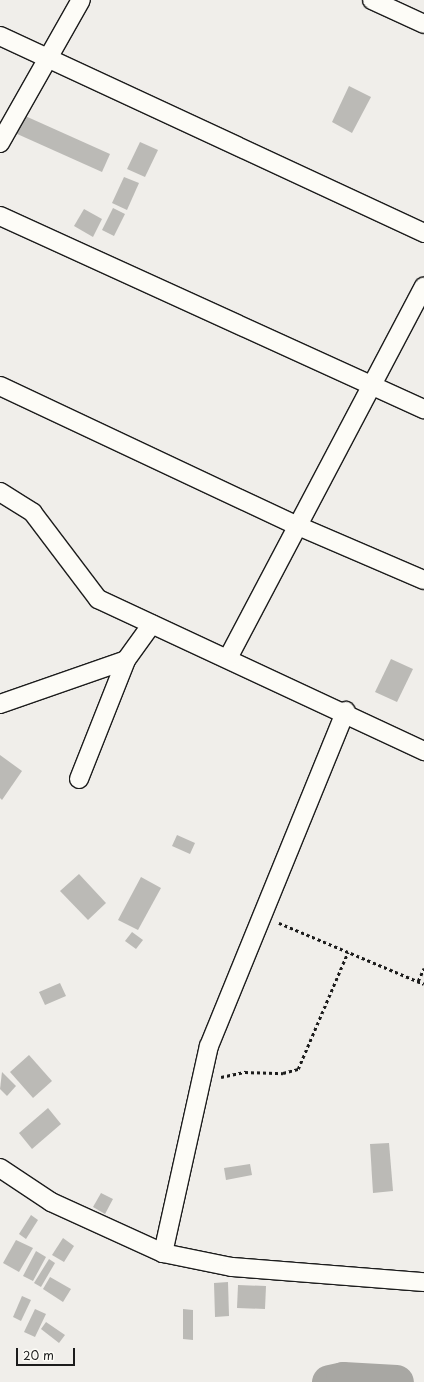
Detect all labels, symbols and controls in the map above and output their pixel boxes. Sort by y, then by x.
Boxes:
scale bar [18,1340,77,1366]
text: 20 m [23,1346,54,1364]

